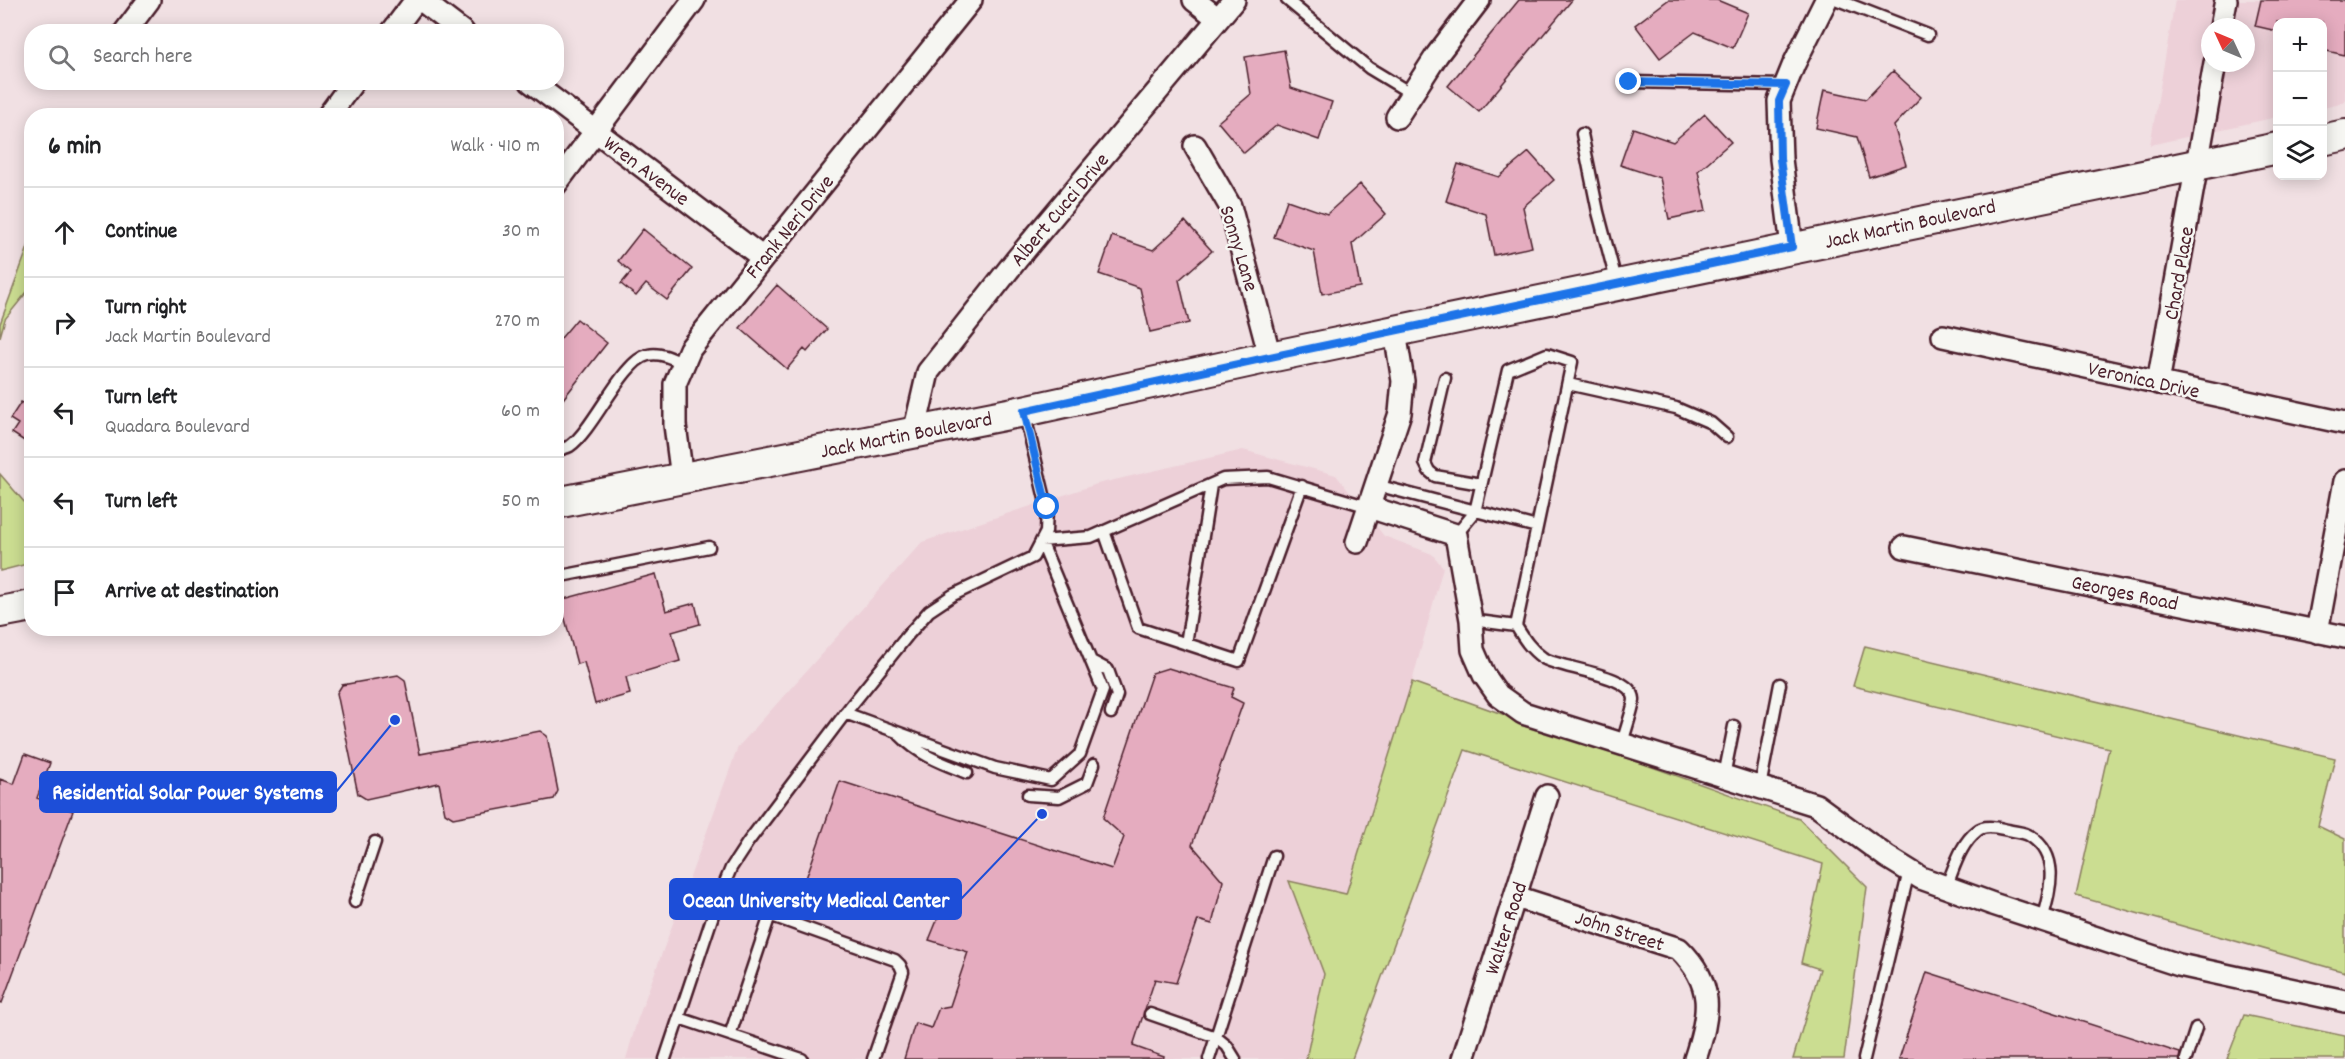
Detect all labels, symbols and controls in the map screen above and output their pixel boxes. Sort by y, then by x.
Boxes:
north arrow [2201,18,2255,72]
map controls [2273,18,2327,180]
button: + [2273,18,2327,72]
search box [24,24,564,90]
icon: search [45,41,78,74]
text: Search here [93,42,192,73]
route end [1615,68,1641,94]
button: − [2273,72,2327,126]
button: layers [2273,126,2327,180]
text: 6 min [48,129,101,166]
street label: Wren Avenue [596,130,695,215]
text: Walk · 410 m [451,133,540,161]
street label: Albert Cucci Drive [1005,147,1118,274]
street label: Frank Neri Drive [740,169,843,287]
street label: Jack Martin Boulevard [1822,193,1999,259]
street label: Sonny Lane [1210,202,1264,296]
icon: ahead [48,216,81,249]
text: Continue [105,217,177,248]
text: 30 m [502,218,540,246]
street label: Chard Place [2158,224,2204,323]
text: Turn right [105,293,187,324]
icon: right [48,306,81,339]
text: 270 m [494,308,540,336]
text: Jack Martin Boulevard [105,324,271,352]
street label: Veronica Drive [2085,355,2202,408]
text: Turn left [105,383,177,414]
icon: left [48,396,81,429]
text: 60 m [501,398,540,426]
street label: Jack Martin Boulevard [818,406,995,468]
text: Quadara Boulevard [105,414,250,442]
icon: left [48,486,81,519]
text: Turn left [105,487,177,518]
text: 50 m [502,488,540,516]
route start [1033,493,1059,519]
street label: Georges Road [2068,569,2180,621]
icon: arrive [48,576,81,609]
text: Arrive at destination [105,577,279,608]
callout: Residential Solar Power Systems [40,772,336,812]
text: Residential Solar Power Systems [52,779,324,810]
callout: Ocean University Medical Center [670,879,961,919]
street label: Walter Road [1479,879,1537,979]
text: Ocean University Medical Center [683,887,950,918]
street label: John Street [1571,904,1668,961]

